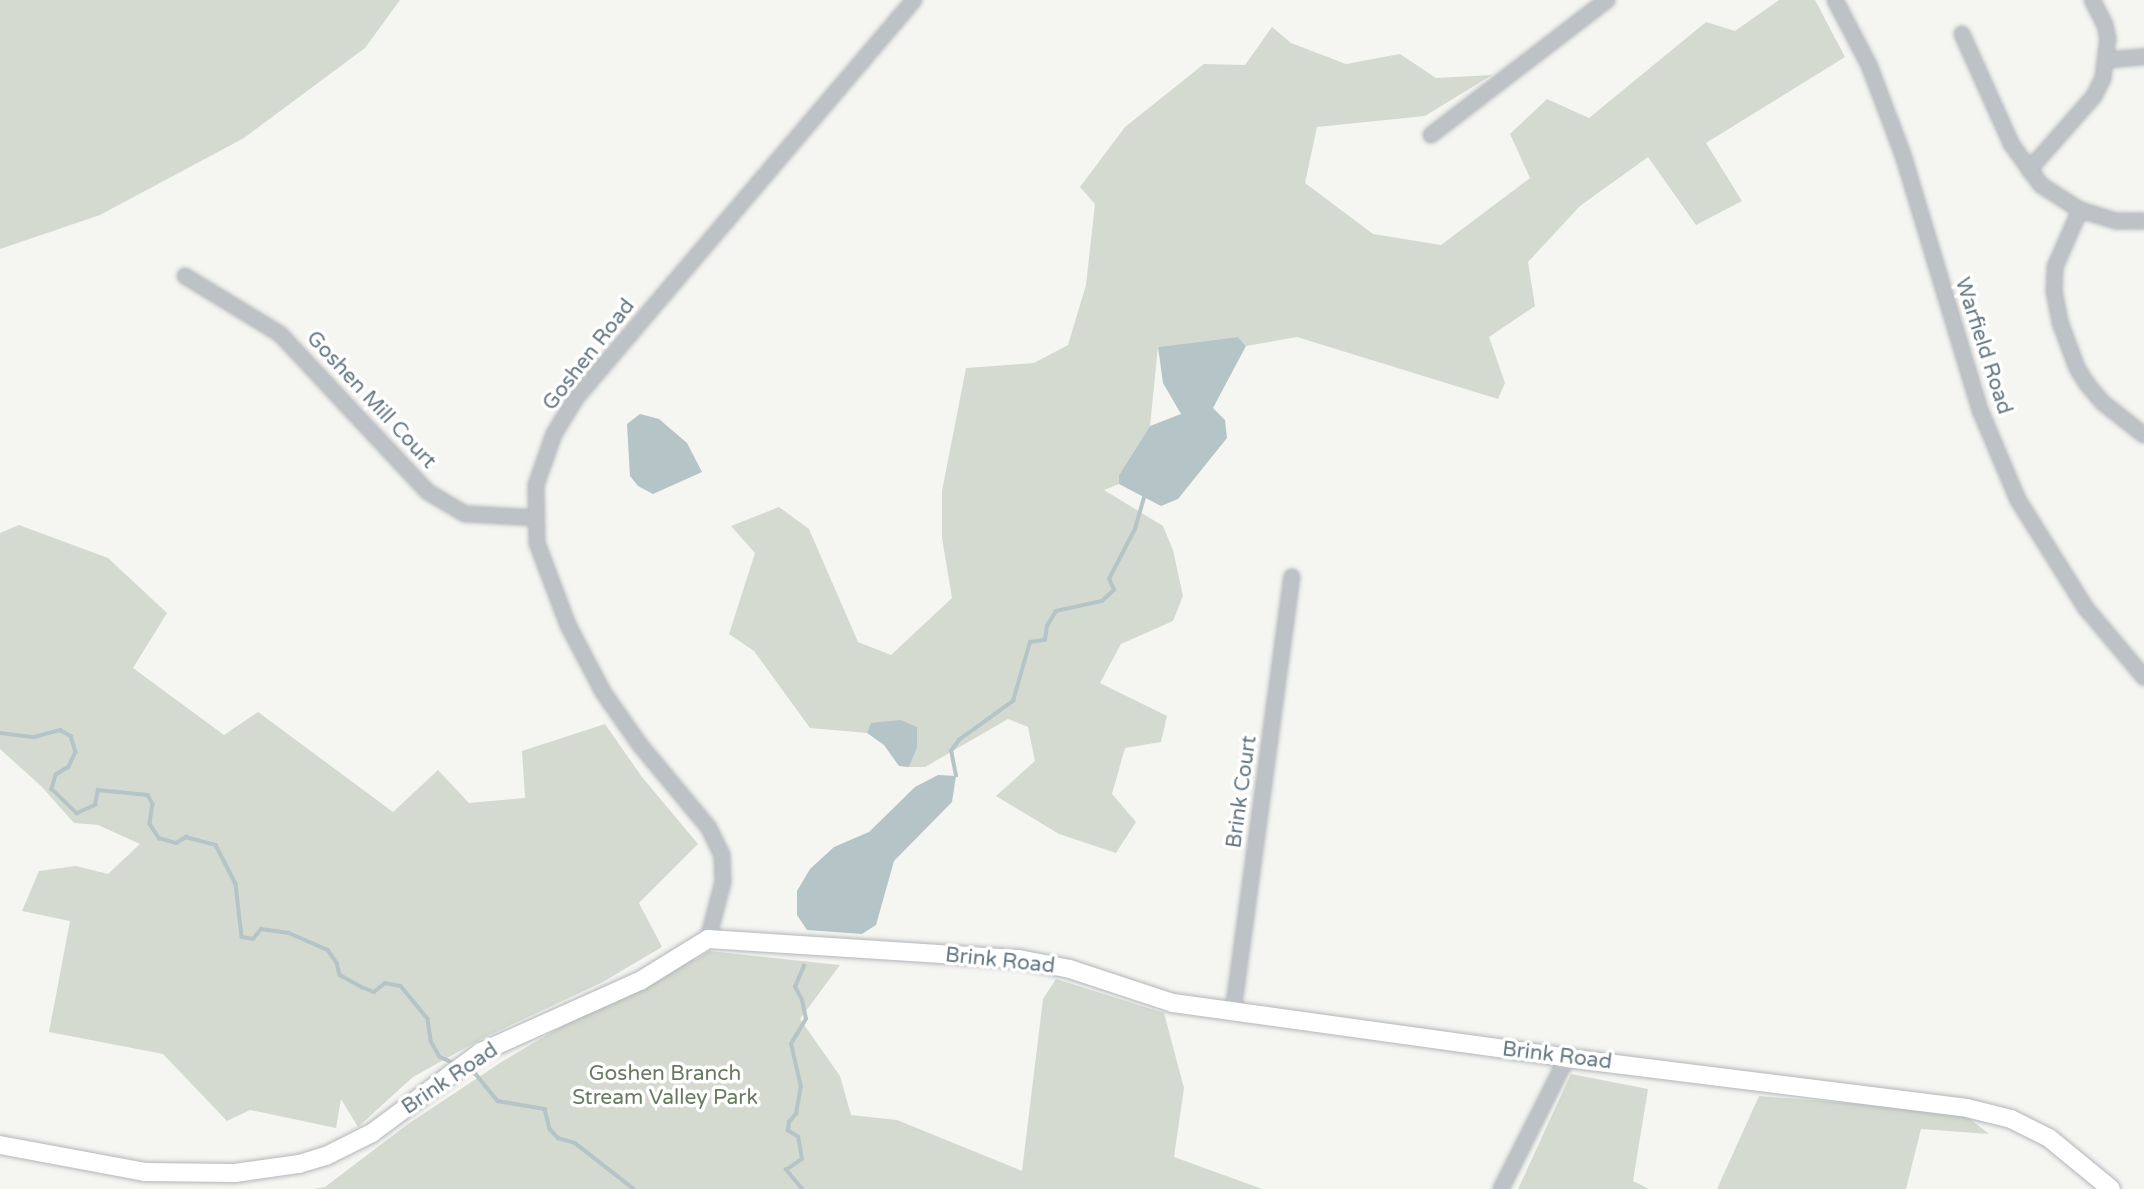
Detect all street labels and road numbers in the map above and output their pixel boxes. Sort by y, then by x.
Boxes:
street label: Warfield Road [1949,274,2017,418]
street label: Goshen Road [538,294,640,416]
street label: Goshen Mill Court [301,326,441,474]
street label: Brink Court [1222,734,1262,850]
street label: Brink Road [944,943,1056,979]
street label: Brink Road [1501,1037,1613,1075]
street label: Brink Road [397,1038,503,1120]

